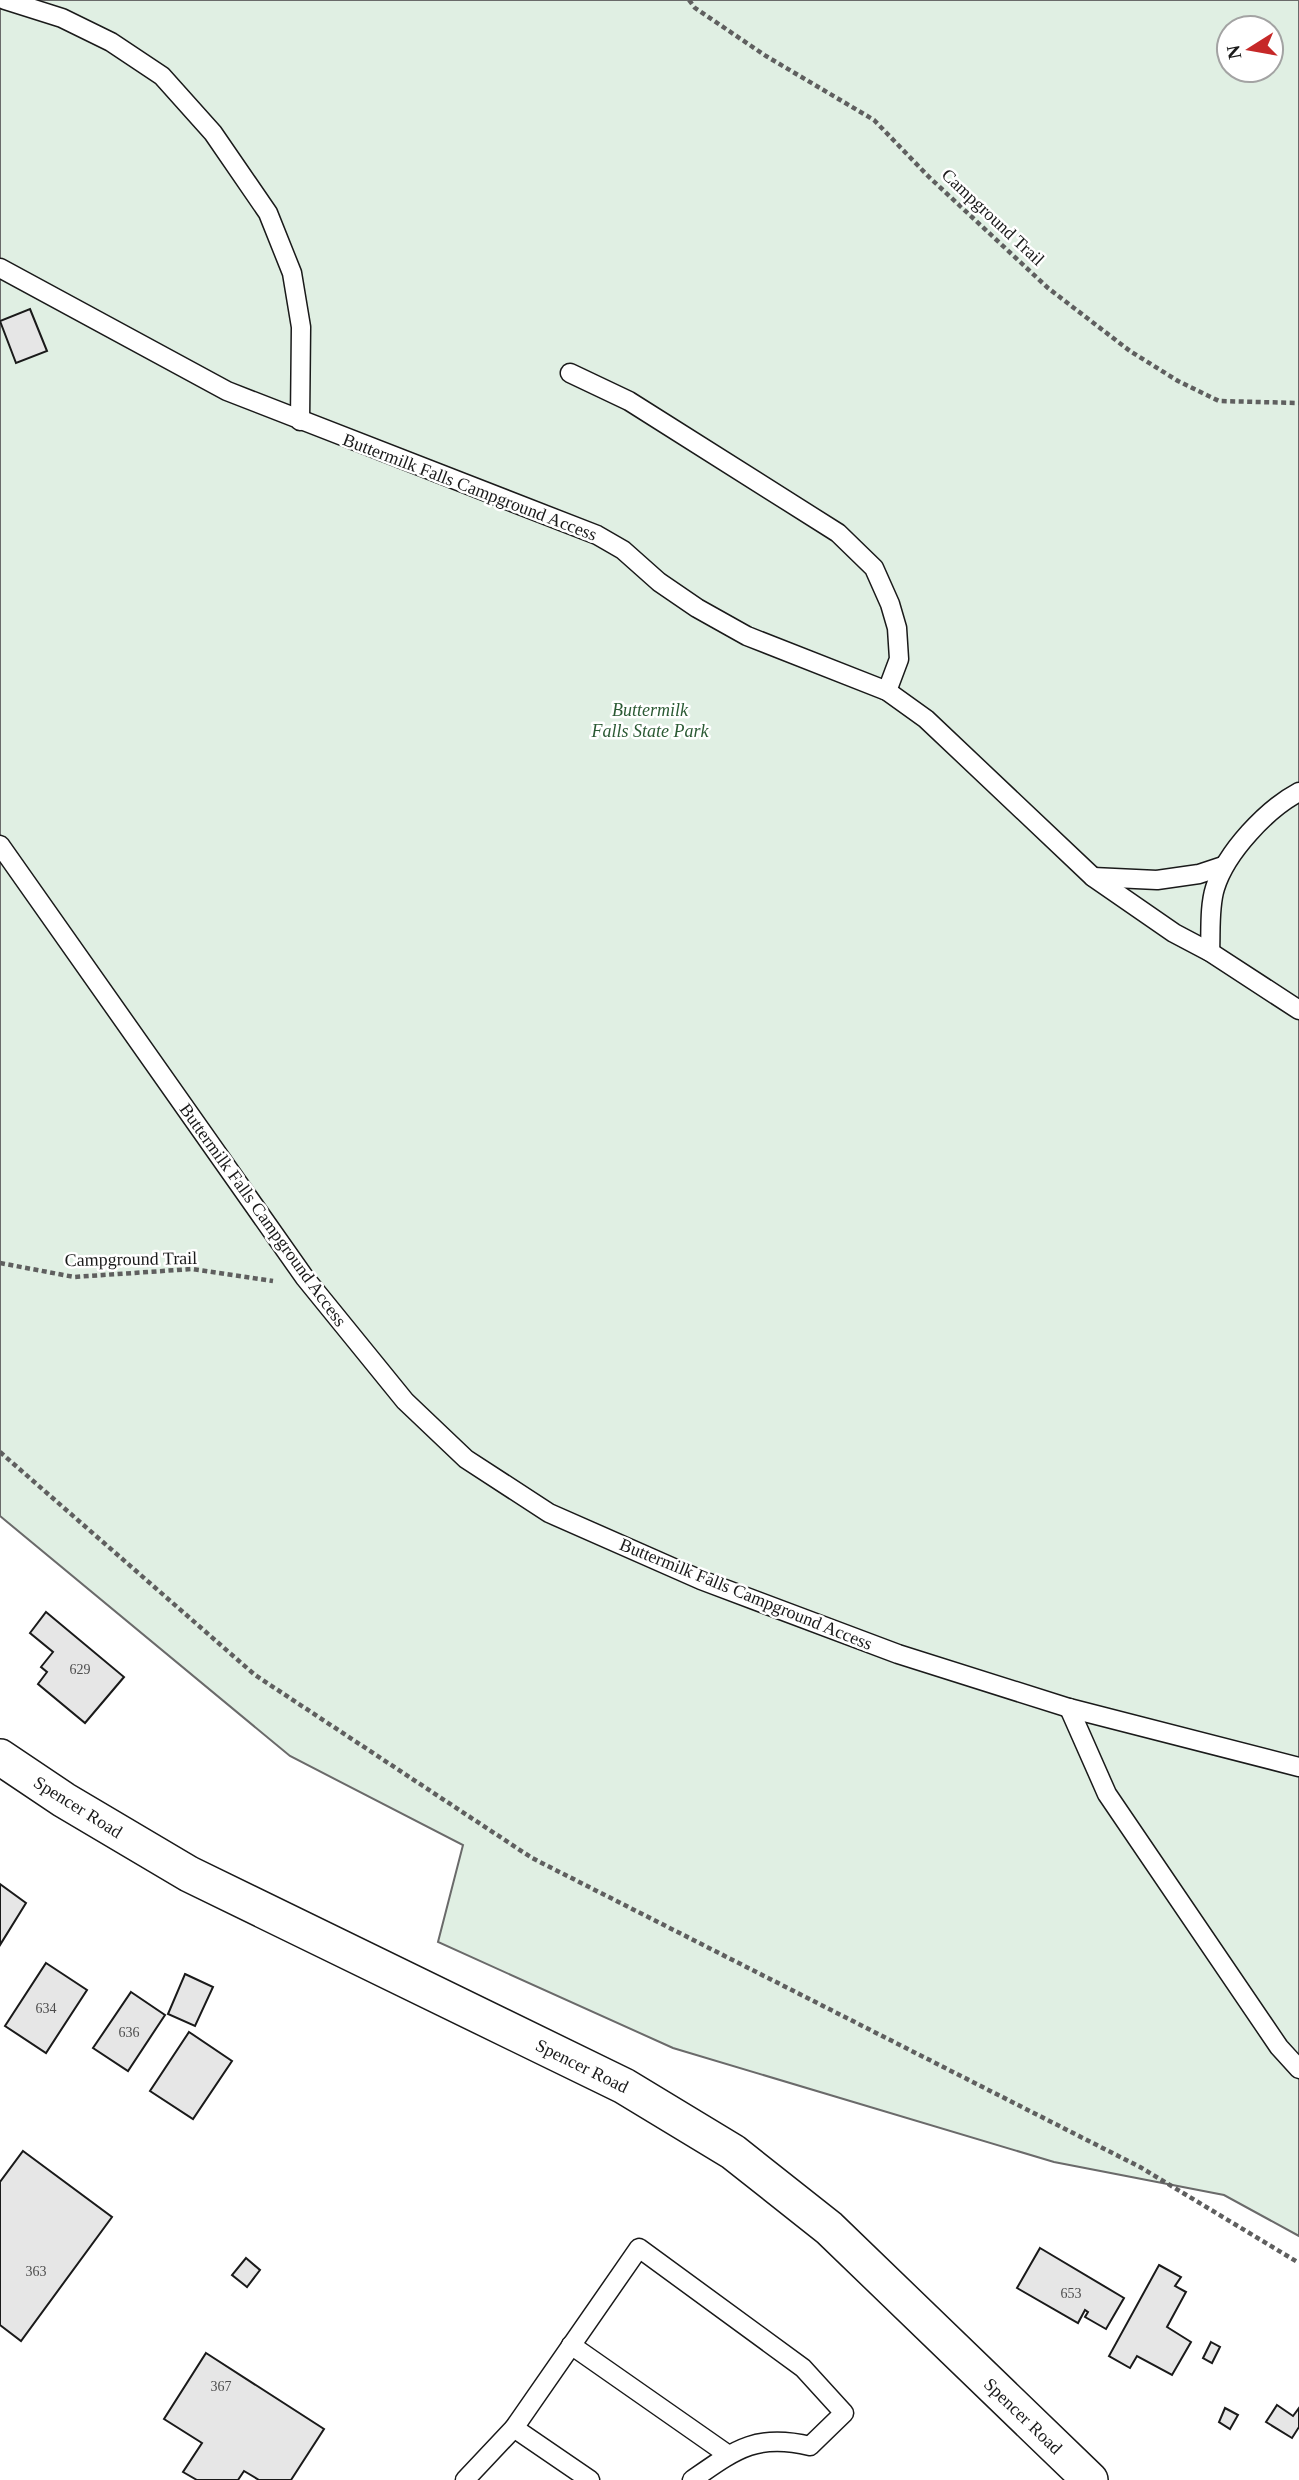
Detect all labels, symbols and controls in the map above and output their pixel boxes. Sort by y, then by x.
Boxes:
north arrow [1215,14,1285,84]
text: N [1222,43,1245,61]
street label: Campground Trail [938,164,1048,270]
street label: Buttermilk Falls Campground Access [340,429,600,545]
park label: Buttermilk Falls State Park [591,700,710,741]
street label: Buttermilk Falls Campground Access [175,1100,351,1330]
street label: Campground Trail [65,1248,197,1270]
street label: Buttermilk Falls Campground Access [617,1534,875,1654]
house number: 629 [70,1662,91,1677]
street label: Spencer Road [30,1772,126,1842]
house number: 634 [36,2001,57,2016]
house number: 636 [119,2025,140,2040]
street label: Spencer Road [532,2035,632,2097]
house number: 363 [26,2264,47,2279]
house number: 653 [1061,2286,1082,2301]
street label: Spencer Road [980,2374,1066,2458]
house number: 367 [211,2379,232,2394]

